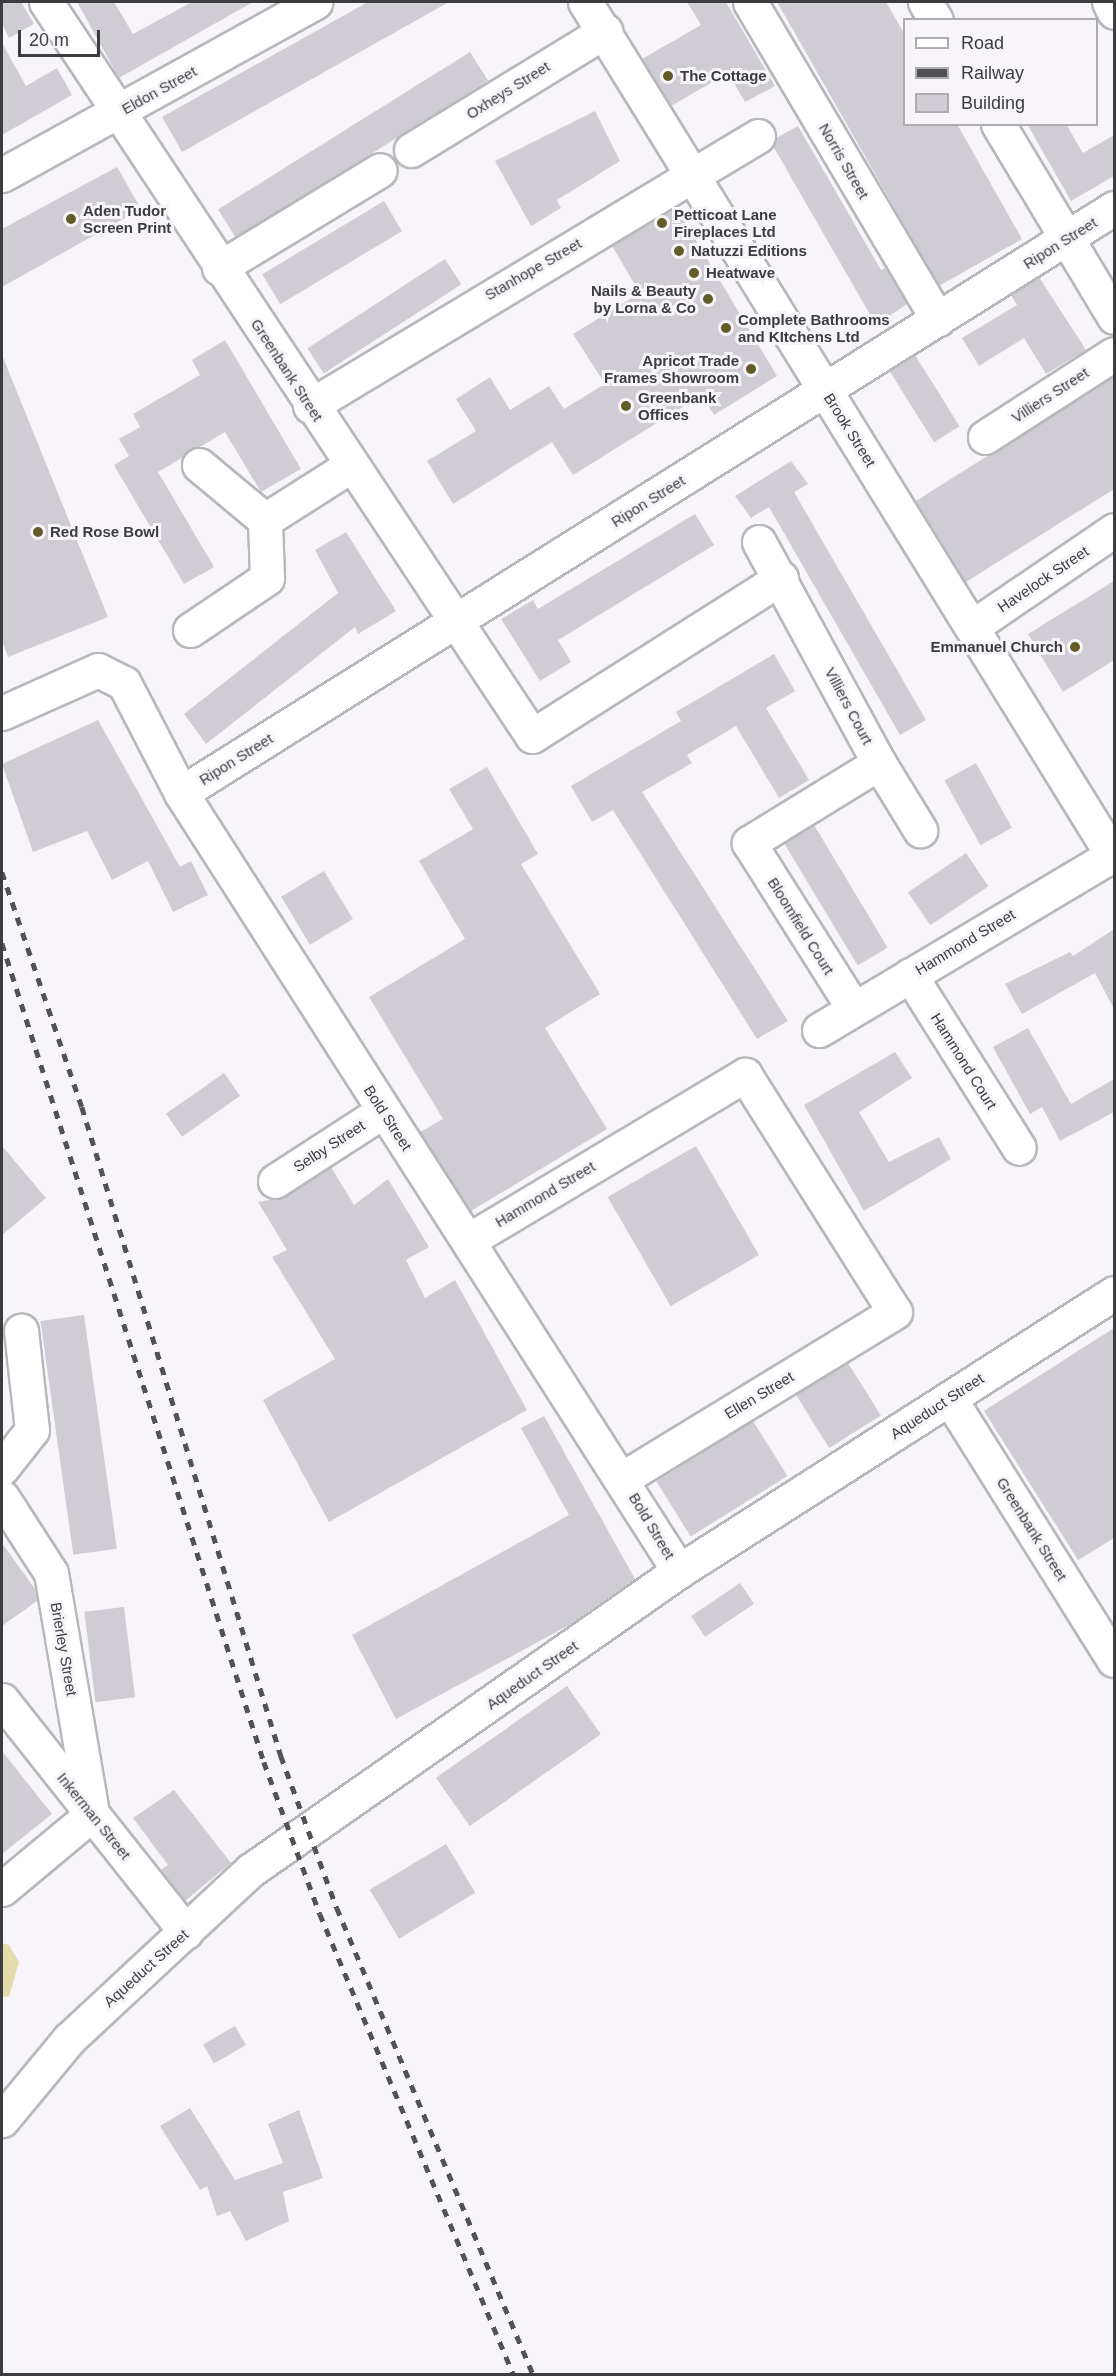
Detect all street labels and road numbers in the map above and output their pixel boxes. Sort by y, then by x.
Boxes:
street label: Oxheys Street [463,57,553,123]
street label: Eldon Street [119,62,199,118]
street label: Norris Street [815,120,873,202]
street label: Ripon Street [1020,213,1100,273]
street label: Stanhope Street [482,234,584,304]
street label: Greenbank Street [247,315,327,425]
street label: Villiers Street [1008,363,1092,427]
street label: Brook Street [820,390,880,470]
street label: Ripon Street [608,471,688,531]
street label: Havelock Street [994,542,1092,616]
street label: Villiers Court [821,664,877,748]
street label: Ripon Street [196,729,276,789]
street label: Bloomfield Court [764,874,838,978]
street label: Hammond Street [912,905,1018,979]
street label: Hammond Court [927,1010,1001,1112]
street label: Bold Street [360,1082,416,1154]
street label: Selby Street [290,1116,368,1176]
street label: Hammond Street [492,1157,598,1231]
street label: Ellen Street [721,1367,797,1423]
street label: Aqueduct Street [887,1369,987,1443]
street label: Greenbank Street [993,1474,1071,1584]
street label: Bold Street [625,1490,679,1562]
street label: Brierley Street [47,1601,81,1697]
street label: Aqueduct Street [483,1637,581,1713]
street label: Inkerman Street [53,1769,135,1863]
street label: Aqueduct Street [100,1925,192,2011]

